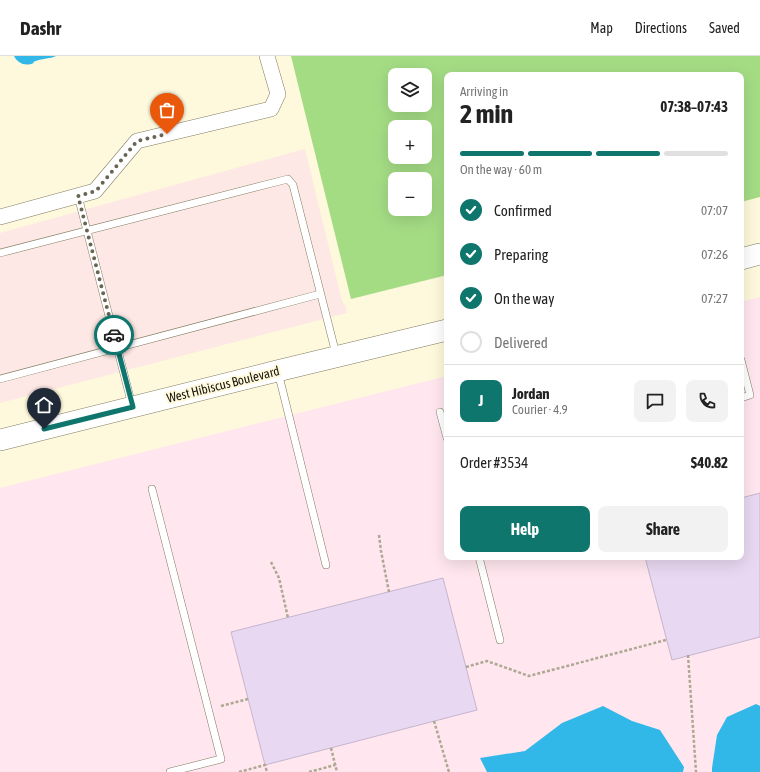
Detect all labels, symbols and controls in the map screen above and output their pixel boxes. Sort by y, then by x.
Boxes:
text: Dashr [20,17,61,39]
text: Map [590,20,613,36]
text: Directions [635,20,687,36]
text: Saved [709,20,740,36]
map controls [388,68,432,216]
button: layers [388,68,432,112]
text: Arriving in [460,84,508,99]
pin [150,93,184,134]
text: 07:38–07:43 [660,98,728,115]
icon: bag [156,99,178,121]
text: 2 min [460,99,513,129]
button: + [388,120,432,164]
text: On the way · 60 m [460,162,542,177]
button: − [388,172,432,216]
icon: check [460,199,482,221]
text: Confirmed [494,202,552,219]
text: 07:07 [701,203,728,218]
icon: check [460,243,482,265]
text: Preparing [494,246,548,263]
text: 07:26 [701,247,728,262]
icon: check [460,287,482,309]
text: On the way [494,290,555,307]
text: 07:27 [701,291,728,306]
courier [94,315,134,355]
icon: car [103,324,125,346]
text: Delivered [494,334,548,351]
street label: West Hibiscus Boulevard [165,363,281,406]
button: chat [634,380,676,422]
button: phone [686,380,728,422]
text: Jordan [512,385,550,402]
pin [27,388,61,429]
text: J [479,392,483,409]
icon: home [33,394,55,416]
text: Courier · 4.9 [512,402,568,417]
text: Order #3534 [460,454,528,471]
text: $40.82 [691,454,728,471]
button: Help [460,506,590,552]
button: Share [598,506,728,552]

